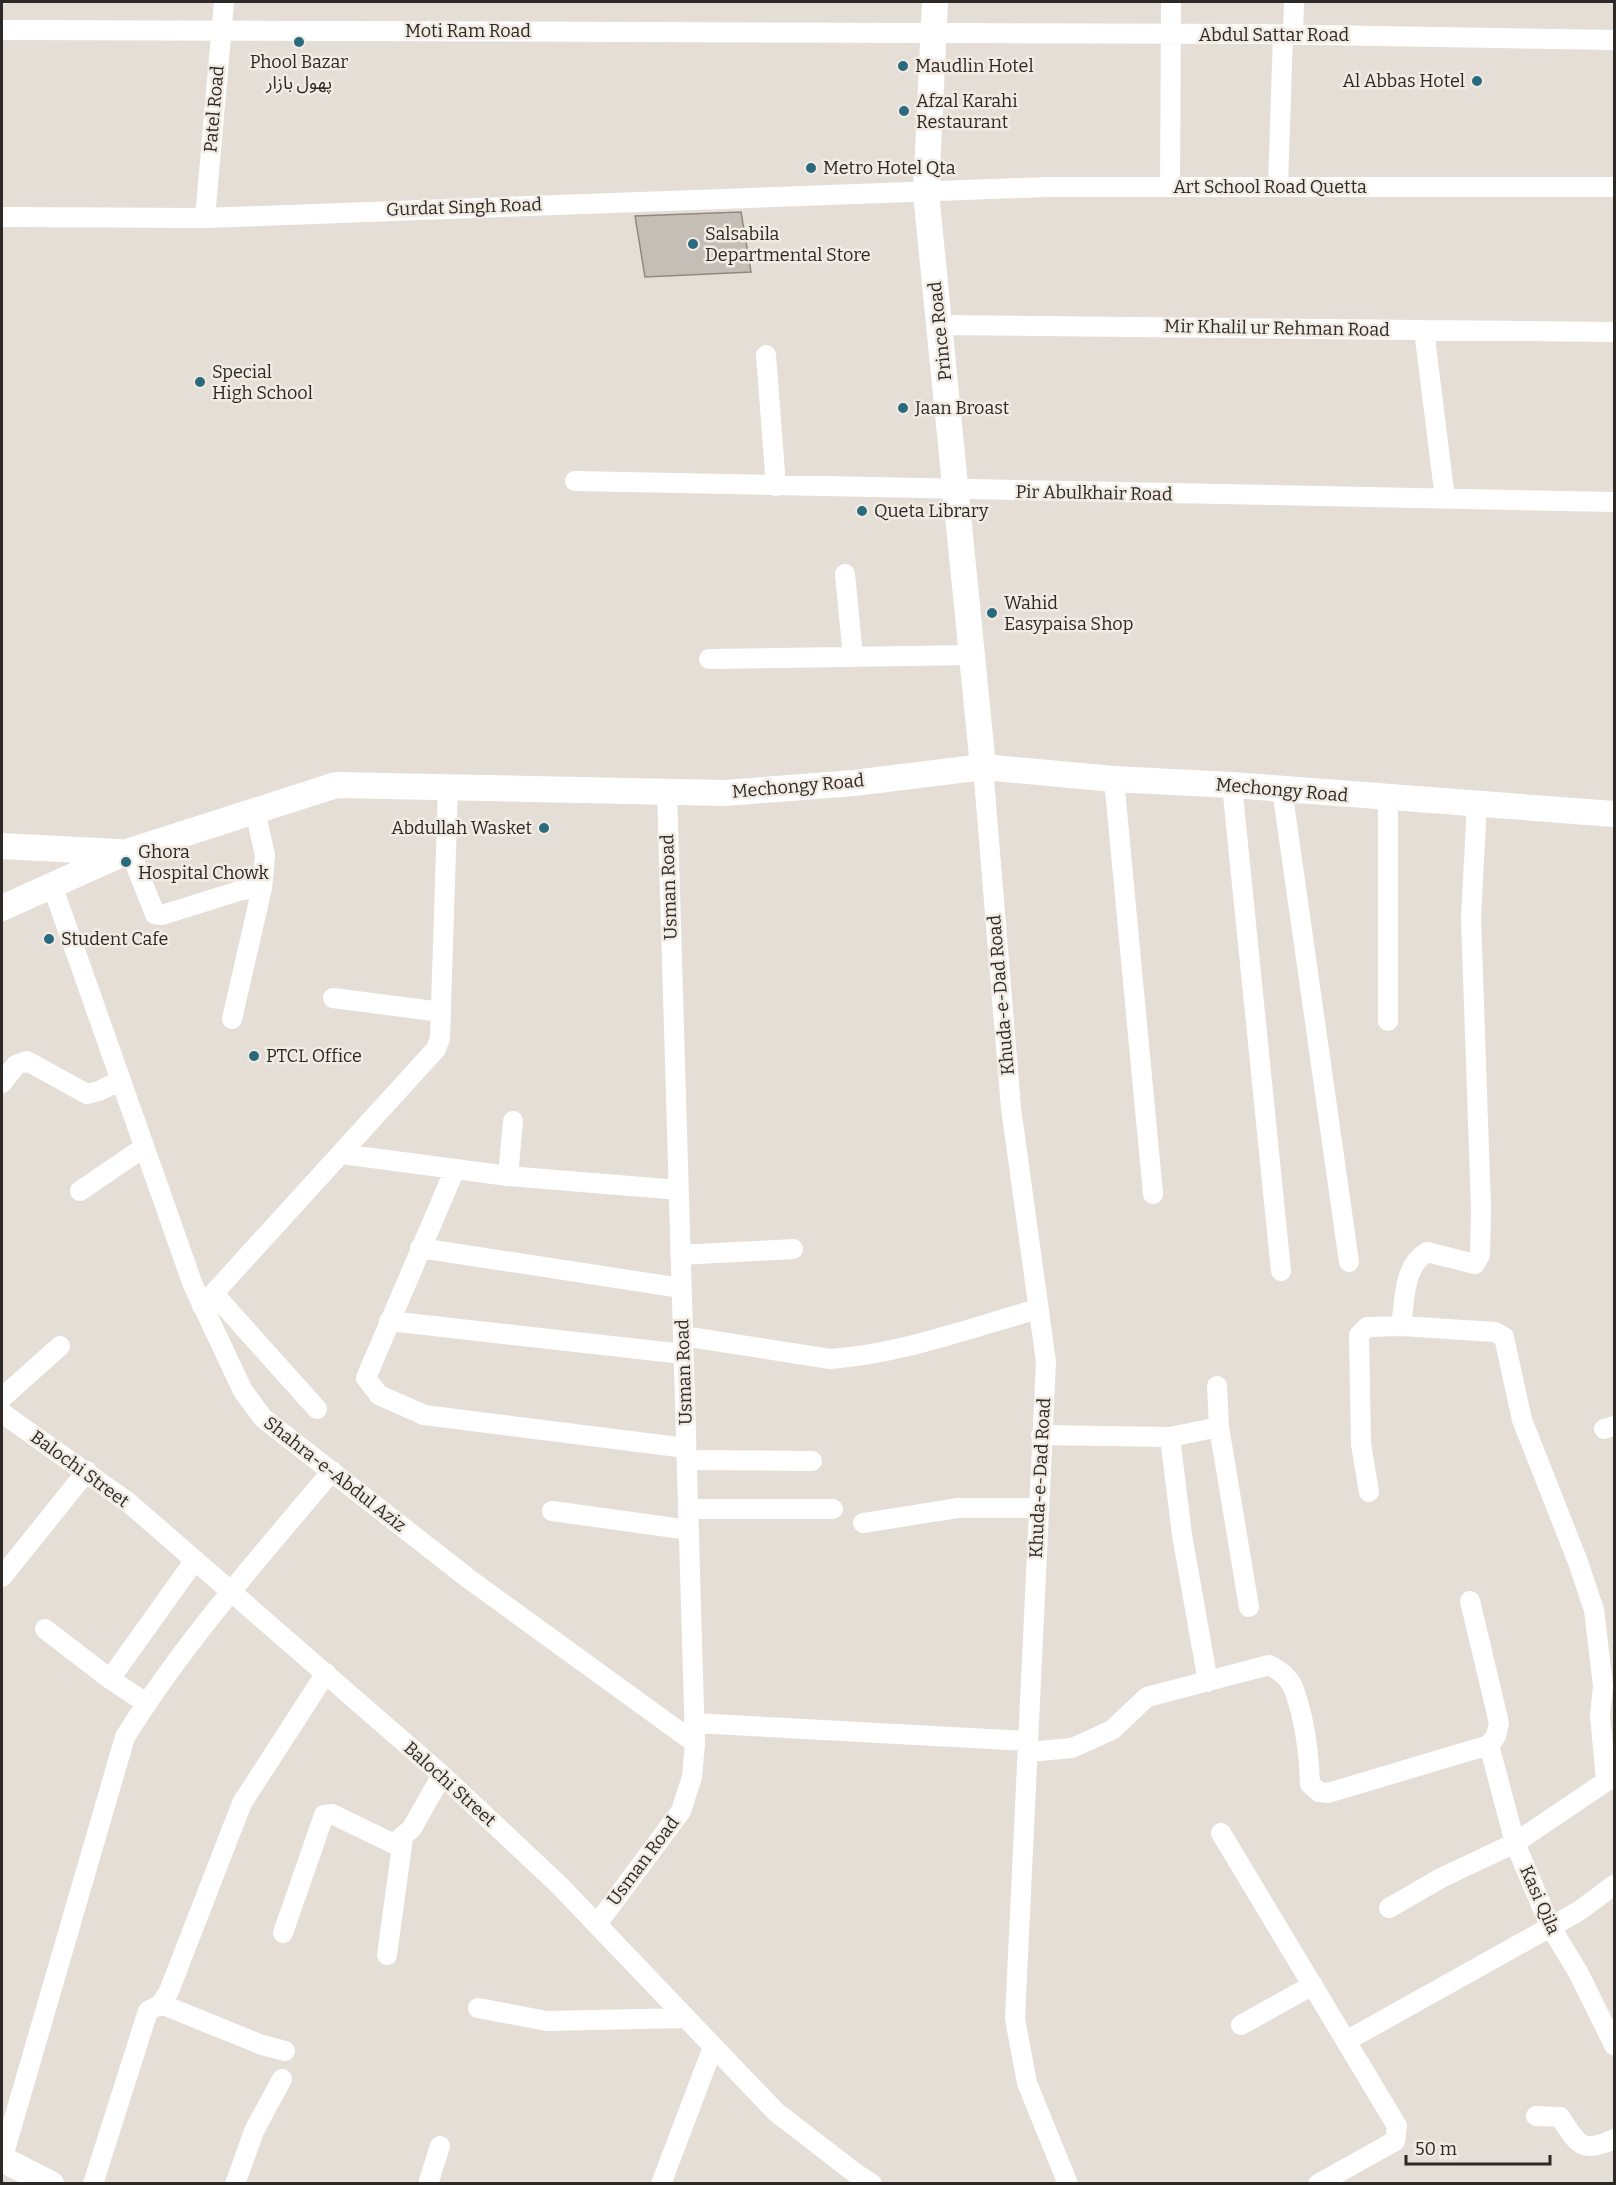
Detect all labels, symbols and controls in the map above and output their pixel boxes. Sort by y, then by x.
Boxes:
street label: Moti Ram Road [405,20,531,42]
street label: Abdul Sattar Road [1199,24,1350,46]
marker: Phool Bazar پھول بازار [292,35,306,49]
place label: Phool Bazar پھول بازار [250,51,348,94]
place label: Maudlin Hotel [915,55,1034,77]
marker: Maudlin Hotel [896,59,910,73]
street label: Patel Road [199,64,229,153]
place label: Al Abbas Hotel [1343,70,1465,92]
marker: Al Abbas Hotel [1470,74,1484,88]
place label: Afzal Karahi Restaurant [916,90,1018,133]
marker: Afzal Karahi Restaurant [897,104,911,118]
place label: Metro Hotel Qta [823,157,956,179]
marker: Metro Hotel Qta [804,161,818,175]
street label: Art School Road Quetta [1173,176,1367,198]
street label: Gurdat Singh Road [386,193,543,221]
place label: Salsabila Departmental Store [705,223,871,266]
marker: Salsabila Departmental Store [686,237,700,251]
street label: Prince Road [924,280,956,382]
street label: Mir Khalil ur Rehman Road [1164,315,1390,341]
place label: Special High School [212,361,313,404]
marker: Special High School [193,375,207,389]
place label: Jaan Broast [914,397,1010,419]
marker: Jaan Broast [896,401,910,415]
street label: Pir Abulkhair Road [1015,481,1173,505]
place label: Queta Library [874,500,989,522]
marker: Queta Library [855,504,869,518]
place label: Wahid Easypaisa Shop [1004,592,1133,635]
marker: Wahid Easypaisa Shop [985,606,999,620]
street label: Mechongy Road [731,769,865,803]
street label: Mechongy Road [1215,773,1349,807]
place label: Abdullah Wasket [391,817,532,839]
marker: Abdullah Wasket [537,821,551,835]
street label: Usman Road [656,833,682,940]
place label: Ghora Hospital Chowk [138,841,270,884]
marker: Ghora Hospital Chowk [119,855,133,869]
street label: Khuda-e-Dad Road [983,914,1019,1076]
place label: Student Cafe [61,928,168,950]
marker: Student Cafe [42,932,56,946]
place label: PTCL Office [266,1045,362,1067]
marker: PTCL Office [247,1049,261,1063]
street label: Usman Road [671,1318,697,1425]
street label: Khuda-e-Dad Road [1025,1397,1055,1559]
street label: Shahra-e-Abdul Aziz [259,1412,411,1536]
street label: Balochi Street [26,1426,134,1512]
street label: Balochi Street [399,1737,501,1831]
street label: Usman Road [602,1812,684,1910]
street label: Kasi Qila [1515,1862,1565,1938]
scale bar [1406,2128,1550,2166]
text: 50 m [1415,2138,1457,2160]

